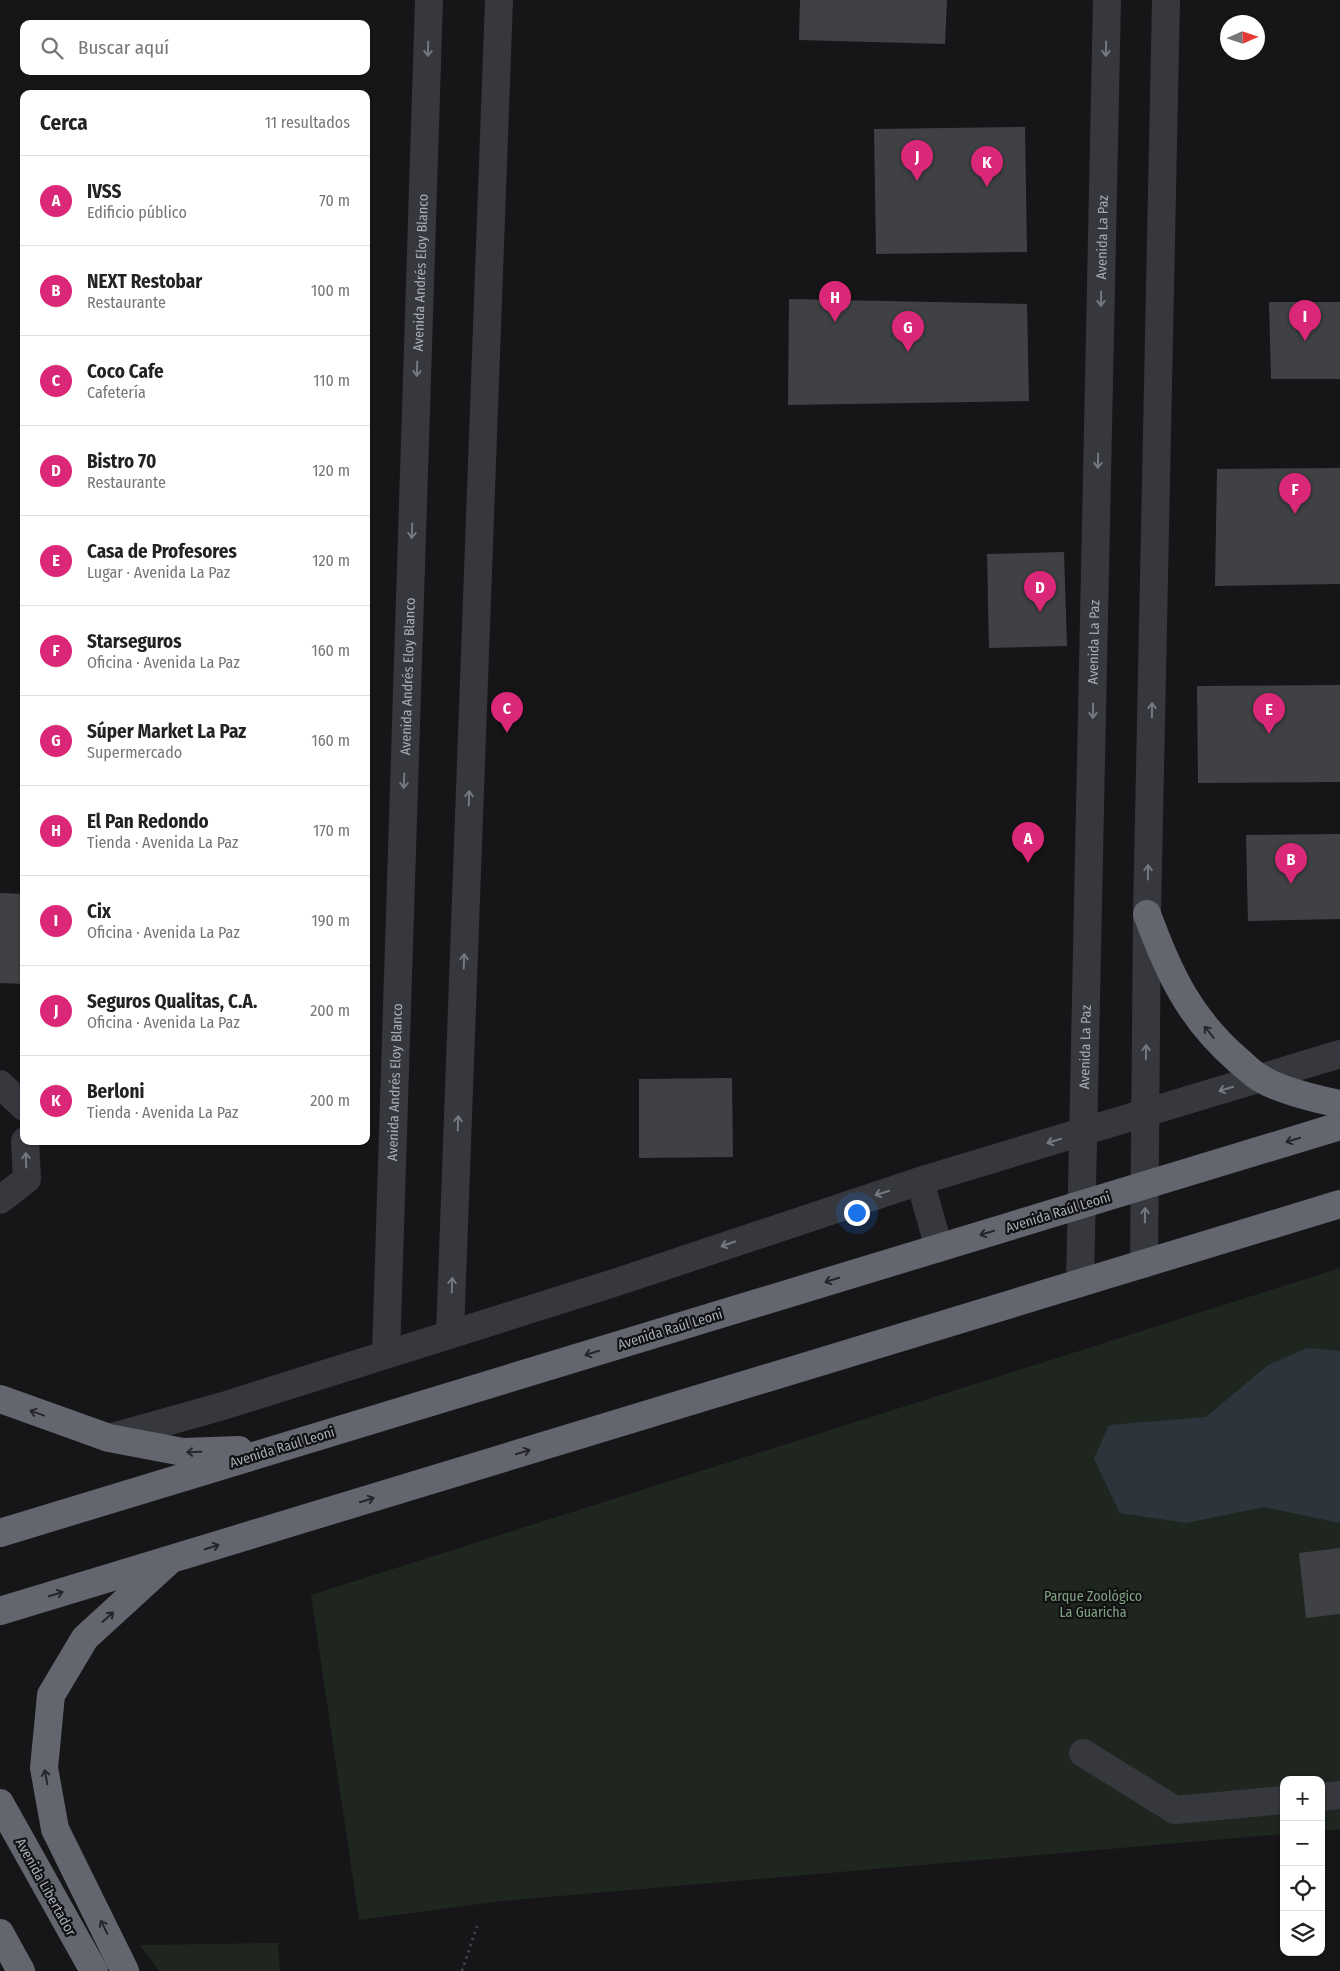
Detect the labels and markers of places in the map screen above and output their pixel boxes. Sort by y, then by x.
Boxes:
pin: J [901,140,933,181]
pin: K [971,146,1003,187]
pin: H [819,281,851,322]
pin: I [1289,300,1321,341]
pin: G [892,311,924,352]
pin: F [1279,473,1311,514]
pin: D [1024,571,1056,612]
pin: C [491,692,523,733]
pin: E [1253,693,1285,734]
pin: A [1012,822,1044,863]
pin: B [1275,843,1307,884]

